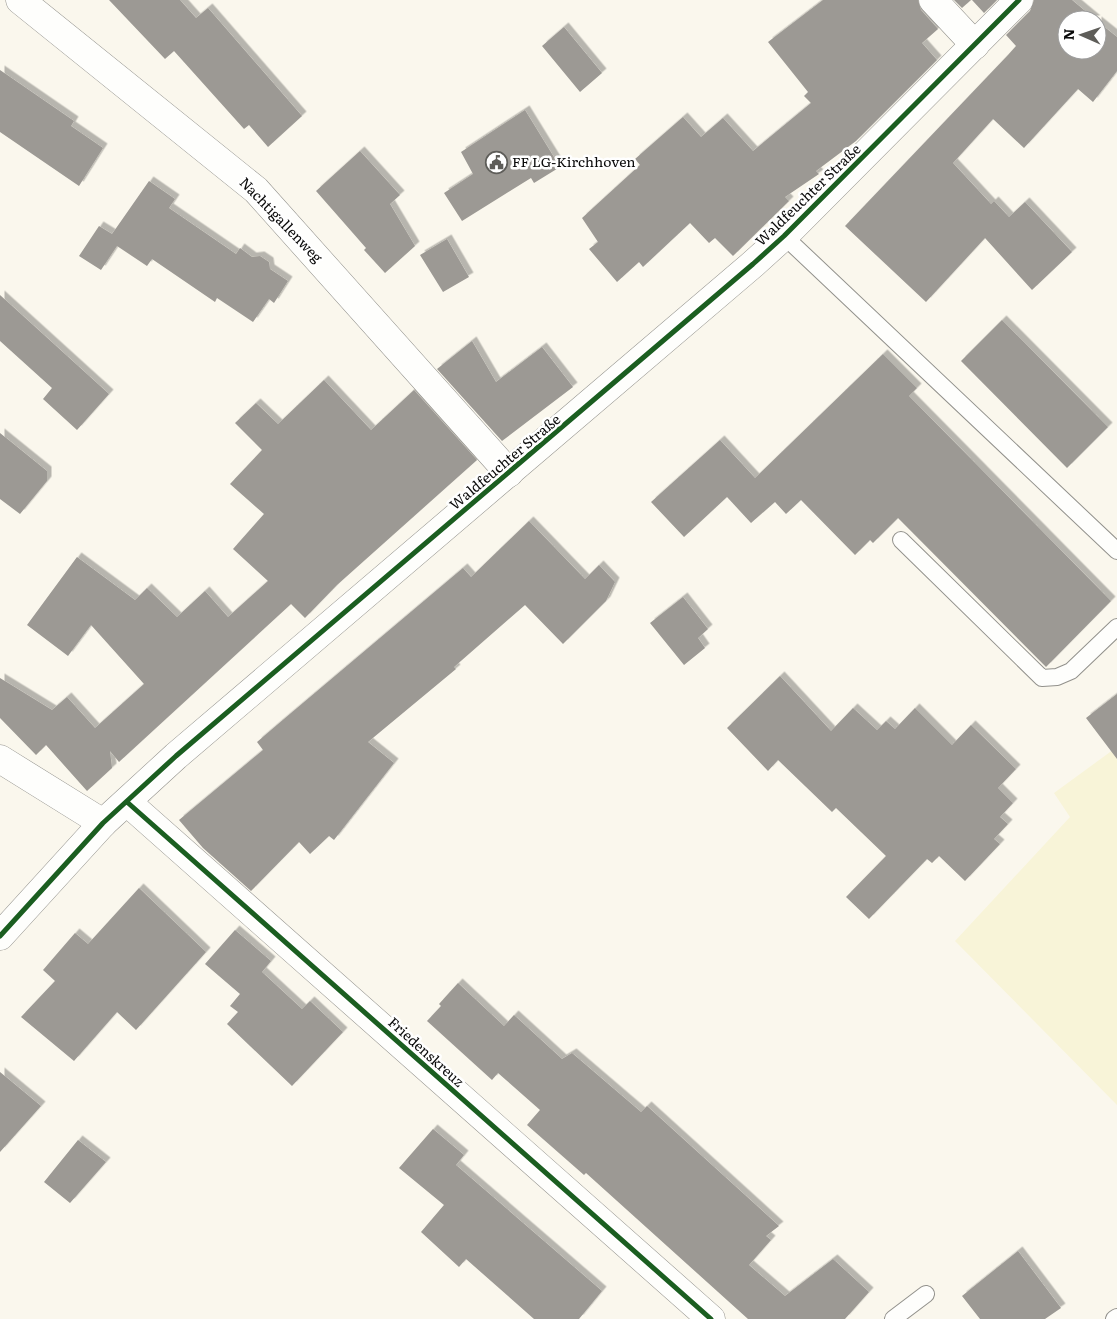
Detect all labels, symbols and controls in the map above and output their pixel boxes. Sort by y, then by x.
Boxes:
north arrow [1057,10,1107,60]
text: N [1058,28,1078,41]
street label: Waldfeuchter Straße [750,139,864,250]
public building icon: FF LG-Kirchhoven [484,150,508,174]
place label: FF LG-Kirchhoven [512,151,636,171]
street label: Nachtigallenweg [236,172,328,267]
street label: Waldfeuchter Straße [445,409,564,514]
street label: Friedenskreuz [384,1012,469,1091]

